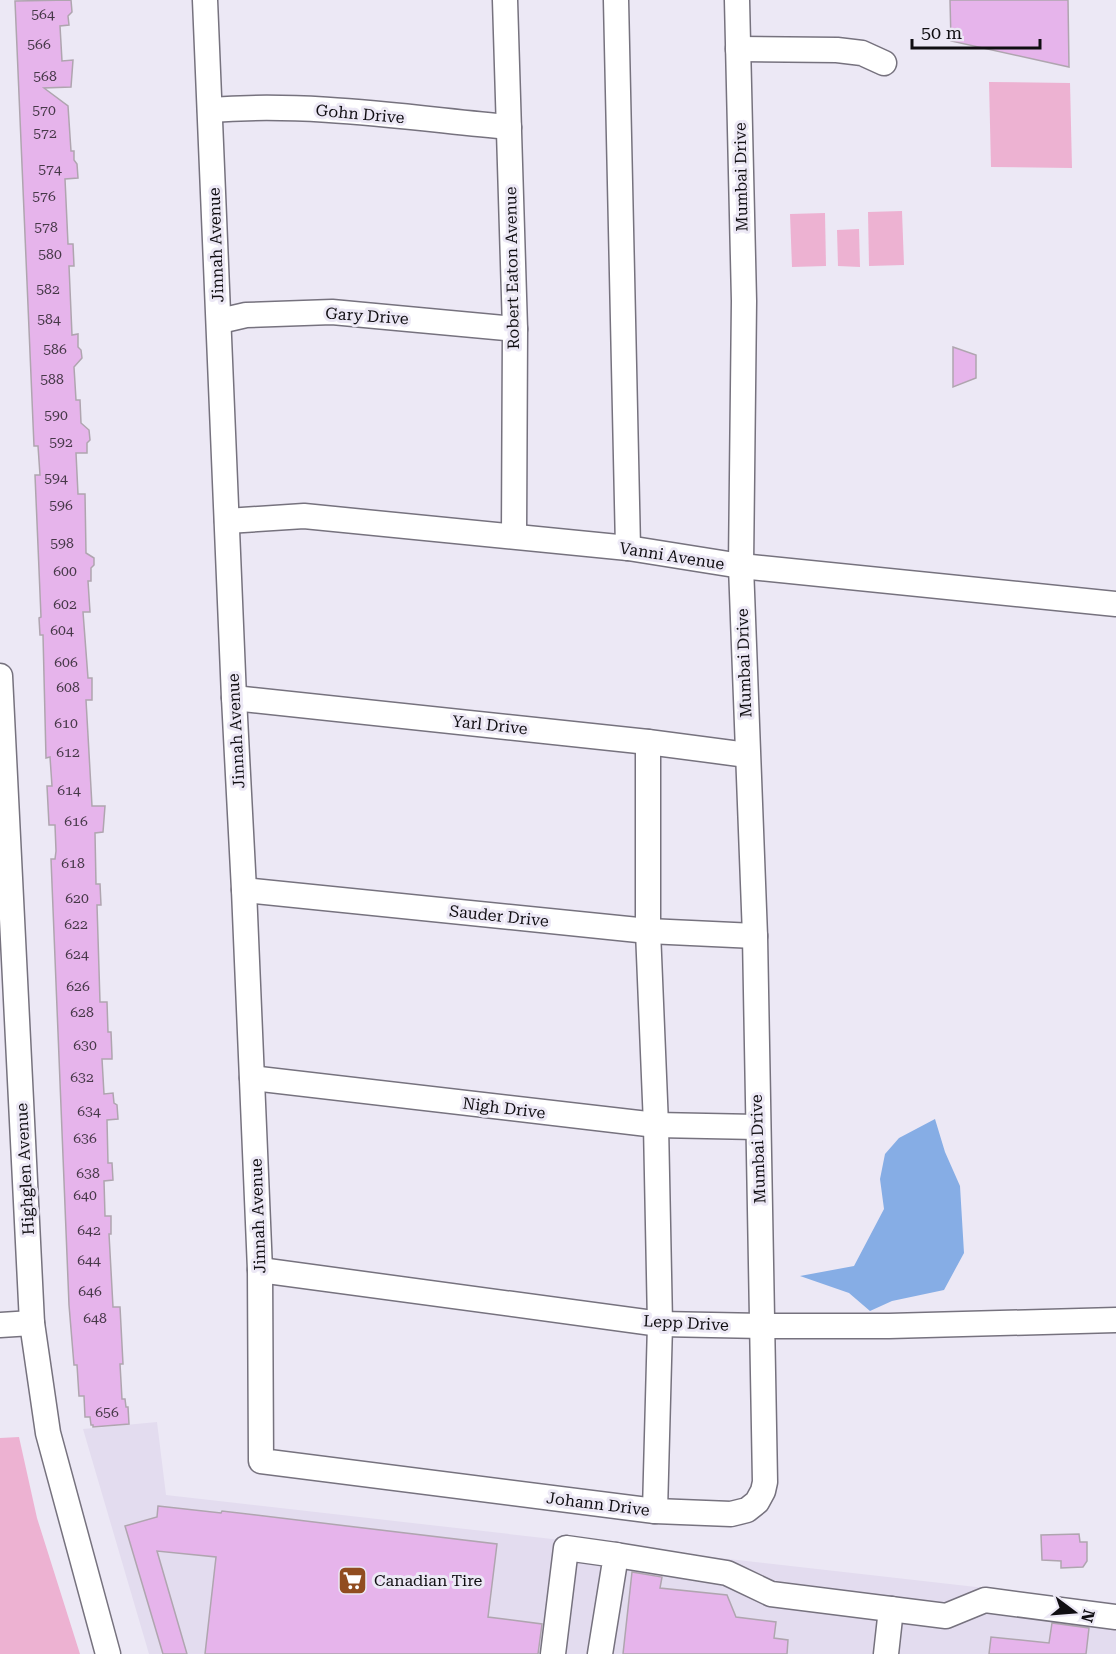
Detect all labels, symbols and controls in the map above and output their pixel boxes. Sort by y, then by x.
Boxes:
house number: 564 [31,6,55,22]
scale bar [912,12,1040,50]
text: 50 m [921,22,962,43]
house number: 566 [27,36,51,52]
house number: 568 [33,68,57,84]
street label: Gohn Drive [315,101,405,127]
house number: 570 [32,102,56,118]
street label: Mumbai Drive [731,122,751,232]
house number: 572 [33,125,57,141]
house number: 574 [38,161,62,177]
street label: Robert Eaton Avenue [501,186,523,350]
street label: Jinnah Avenue [204,187,228,303]
house number: 576 [32,188,56,204]
house number: 578 [34,219,58,235]
house number: 580 [38,246,62,262]
house number: 582 [36,281,60,297]
street label: Gary Drive [325,304,410,328]
house number: 584 [37,311,61,327]
house number: 586 [43,341,67,357]
house number: 588 [40,371,64,387]
house number: 590 [44,407,68,423]
house number: 592 [49,434,73,450]
house number: 594 [44,470,68,486]
house number: 596 [49,497,73,513]
house number: 598 [50,535,74,551]
street label: Vanni Avenue [618,538,726,574]
house number: 600 [53,563,77,579]
house number: 602 [53,596,77,612]
street label: Mumbai Drive [733,608,755,718]
house number: 604 [50,622,74,638]
house number: 606 [54,654,78,670]
street label: Jinnah Avenue [223,673,249,789]
house number: 608 [56,679,80,695]
street label: Yarl Drive [451,712,529,738]
house number: 610 [54,715,78,731]
house number: 612 [56,744,80,760]
house number: 614 [57,782,81,798]
house number: 616 [64,813,88,829]
house number: 618 [61,855,85,871]
house number: 620 [65,890,89,906]
street label: Sauder Drive [448,901,550,931]
house number: 622 [64,916,88,932]
house number: 624 [65,946,89,962]
house number: 626 [66,978,90,994]
house number: 628 [70,1004,94,1020]
house number: 630 [73,1037,97,1053]
house number: 632 [70,1069,94,1085]
street label: Nigh Drive [462,1094,547,1123]
street label: Mumbai Drive [747,1094,769,1204]
street label: Highglen Avenue [12,1102,38,1236]
house number: 634 [77,1103,101,1119]
house number: 636 [73,1130,97,1146]
street label: Jinnah Avenue [246,1158,270,1274]
house number: 638 [76,1165,100,1181]
house number: 640 [73,1187,97,1203]
house number: 642 [77,1222,101,1238]
house number: 644 [77,1252,101,1268]
house number: 646 [78,1283,102,1299]
house number: 648 [83,1310,107,1326]
street label: Lepp Drive [643,1311,729,1335]
house number: 656 [95,1404,119,1420]
street label: Johann Drive [545,1488,651,1520]
supermarket icon: Canadian Tire [337,1564,369,1596]
place label: Canadian Tire [374,1571,483,1590]
north arrow [1044,1582,1104,1642]
text: N [1077,1607,1099,1625]

